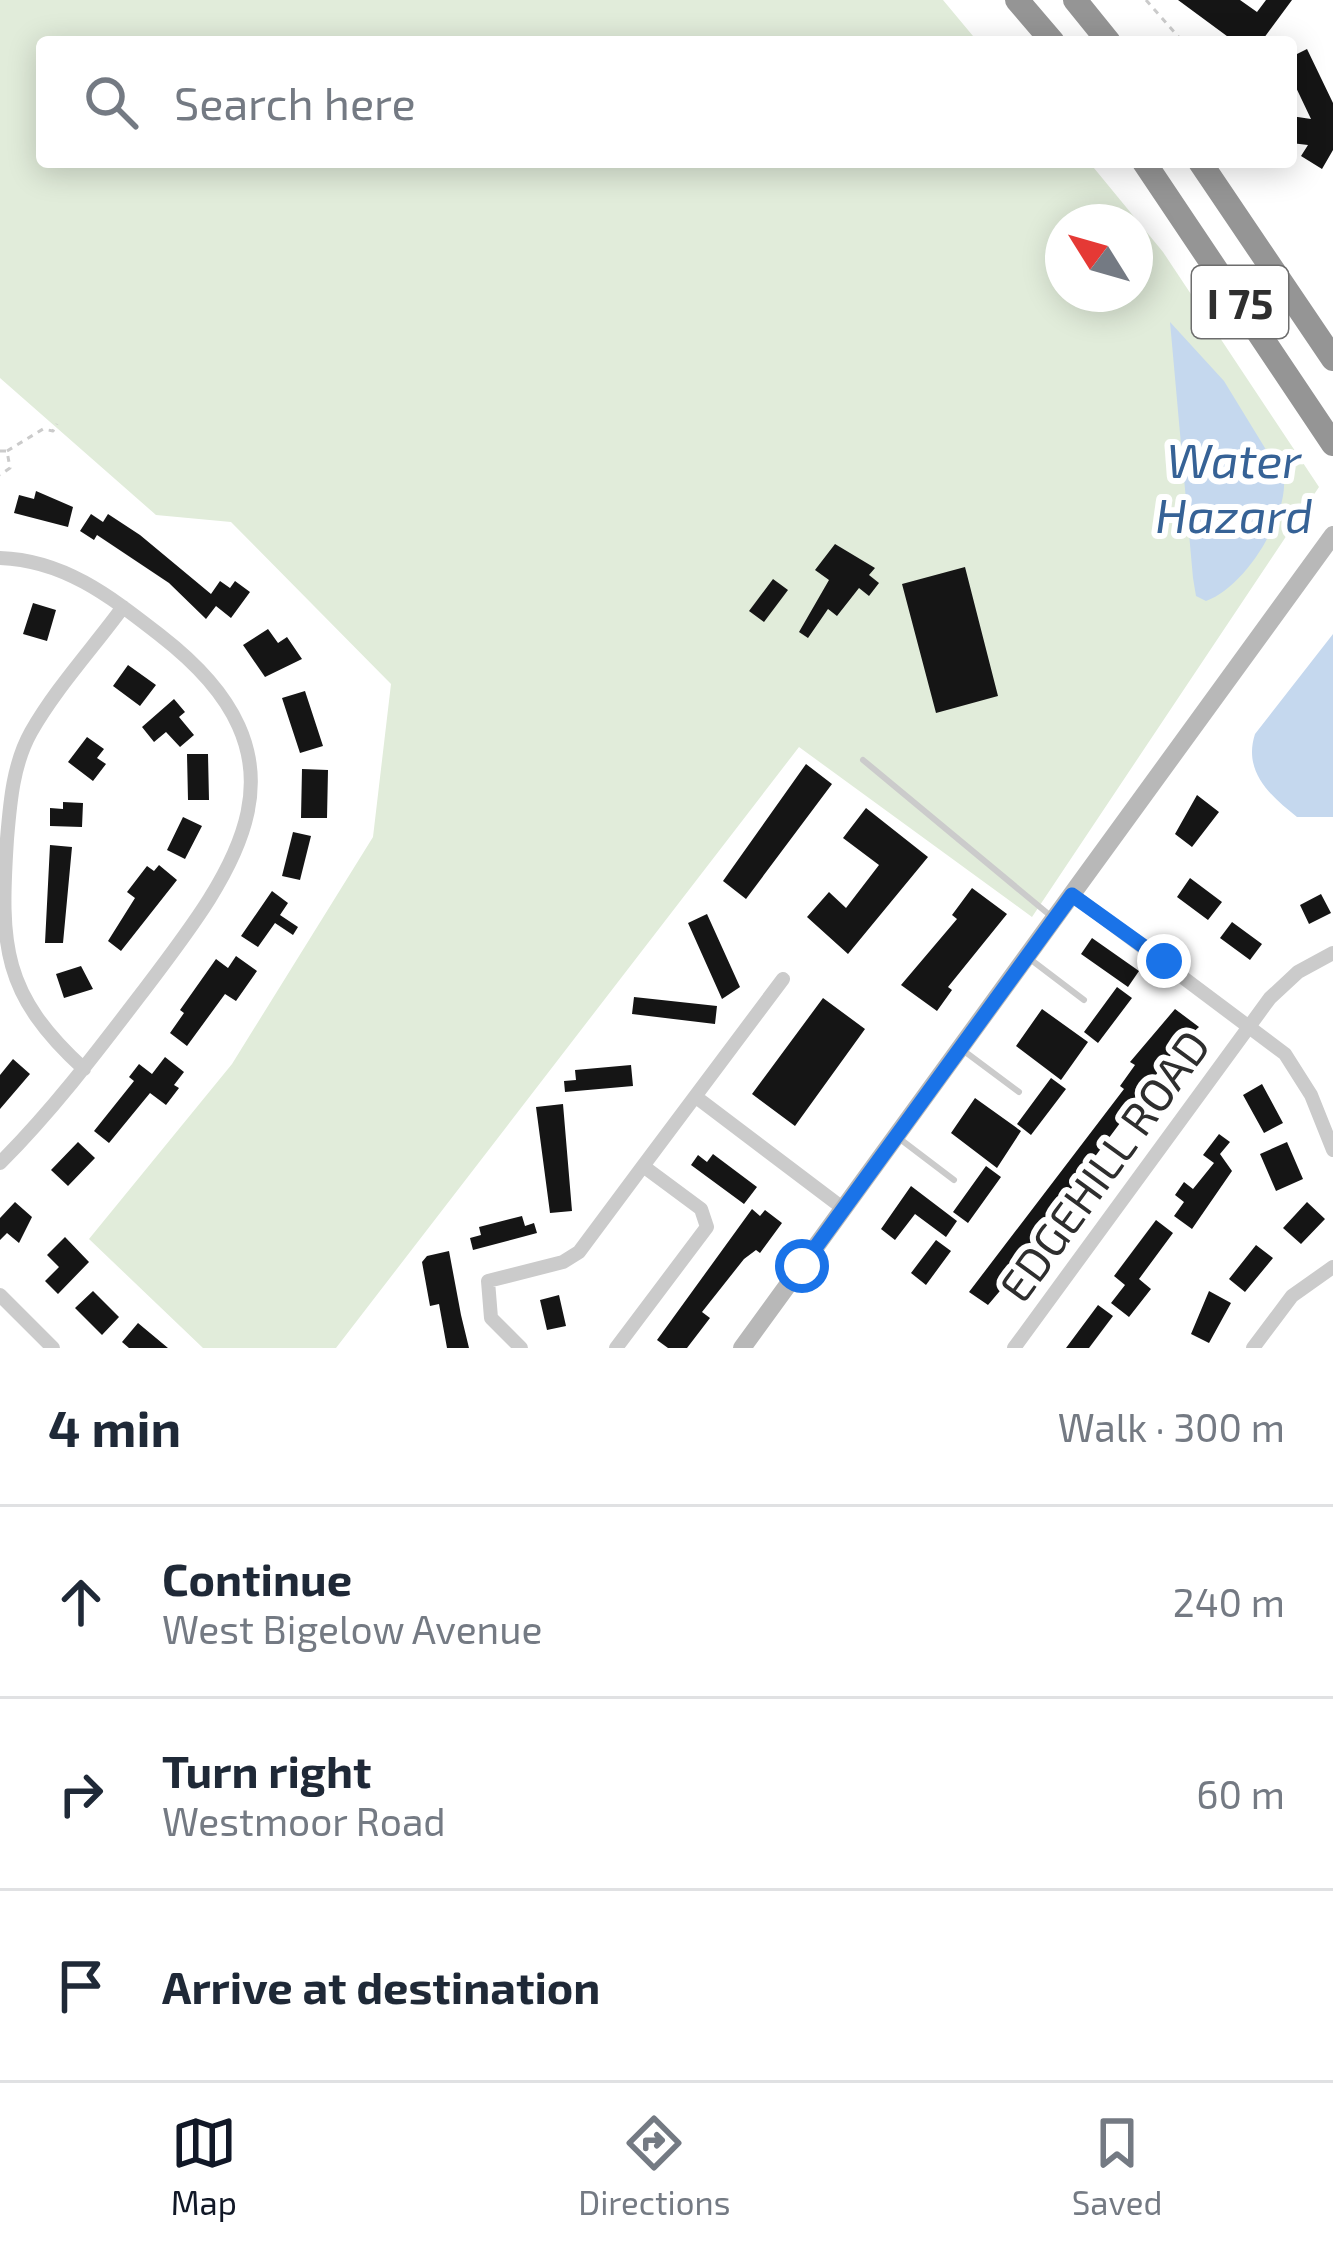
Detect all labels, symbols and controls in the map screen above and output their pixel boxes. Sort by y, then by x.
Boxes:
search box [36,36,1297,168]
icon: search [78,69,144,135]
text: Search here [174,75,416,129]
north arrow [1045,204,1153,312]
road number: I 75 [1192,266,1288,338]
water label: Water Hazard [1155,430,1313,543]
route end [1137,934,1191,988]
street label: EDGEHILL ROAD [987,1019,1219,1311]
route start [775,1239,829,1293]
text: 4 min [48,1396,181,1457]
text: Walk · 300 m [1058,1403,1285,1450]
text: Continue [162,1551,352,1605]
icon: ahead [48,1569,114,1635]
text: 240 m [1173,1578,1285,1625]
text: West Bigelow Avenue [162,1605,542,1652]
text: Turn right [162,1743,371,1797]
icon: right [48,1761,114,1827]
text: 60 m [1196,1770,1285,1817]
text: Westmoor Road [162,1797,446,1844]
icon: arrive [48,1953,114,2019]
text: Arrive at destination [162,1959,600,2013]
tab: Map [171,2110,237,2222]
tab: Directions [578,2110,730,2222]
tab: Saved [1072,2110,1162,2222]

